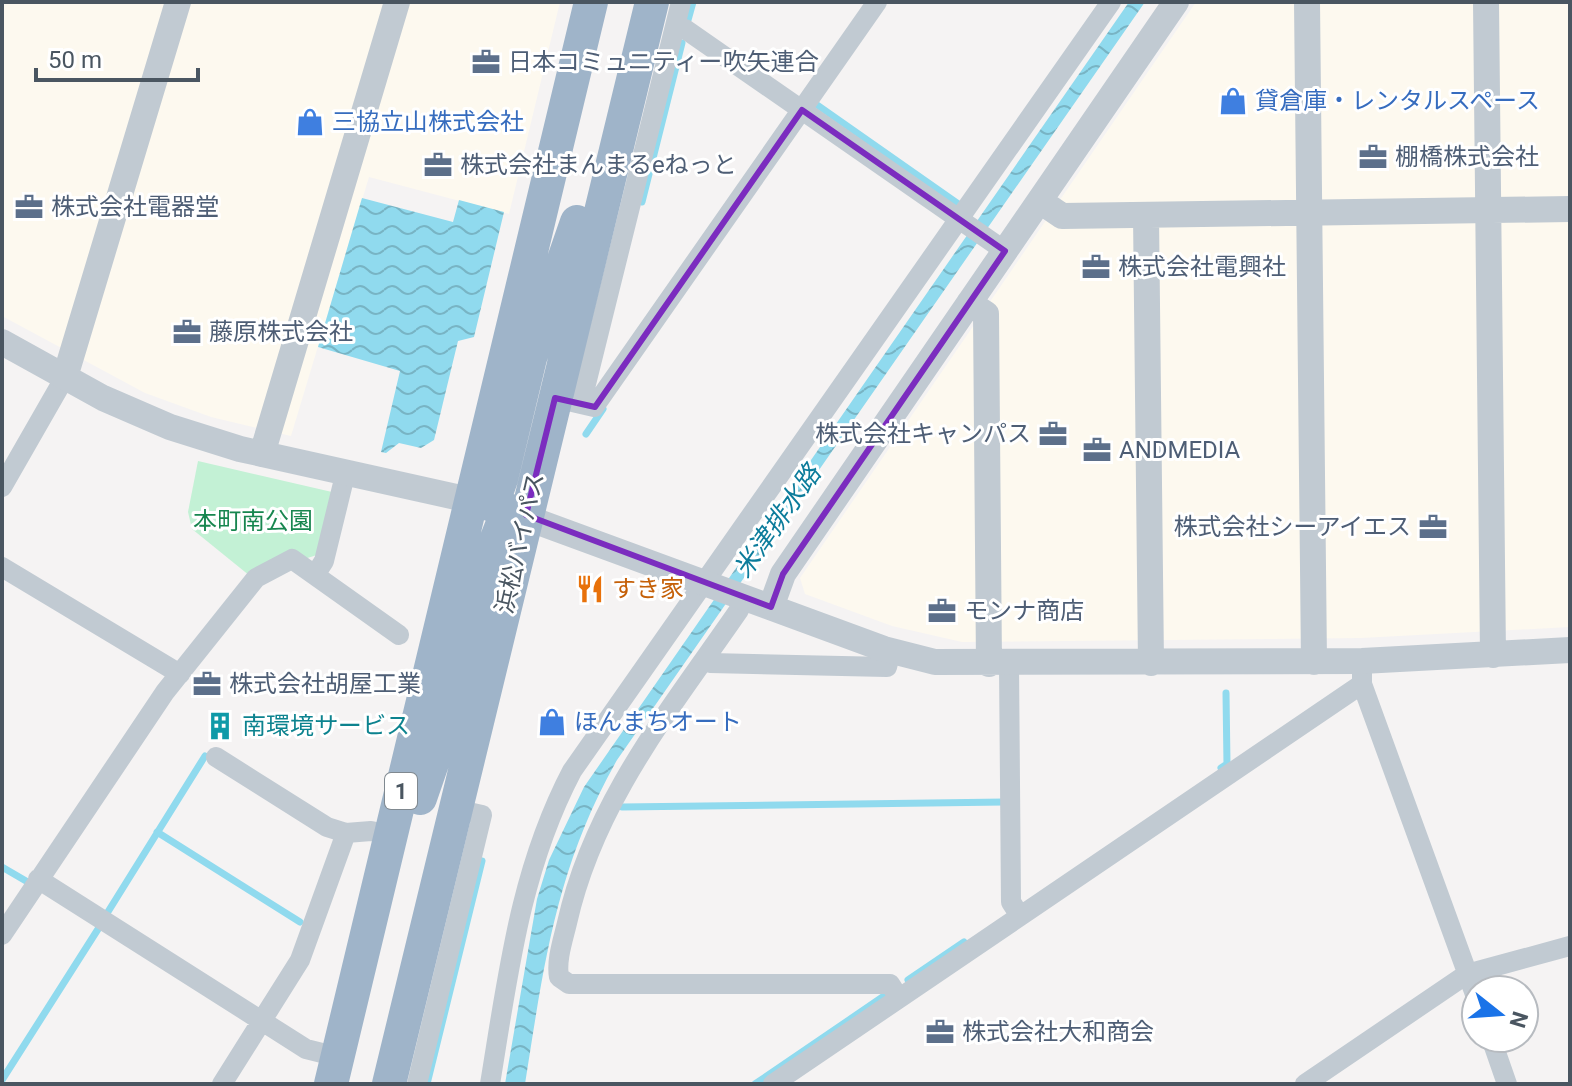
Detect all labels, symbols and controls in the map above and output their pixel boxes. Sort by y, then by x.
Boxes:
scale bar [36,32,198,82]
text: 50 m [48,46,102,74]
office icon: 日本コミュニティー吹矢連合 [471,47,501,77]
place label: 日本コミュニティー吹矢連合 [508,48,819,76]
shop icon: 貸倉庫・レンタルスペース [1218,86,1248,116]
place label: 貸倉庫・レンタルスペース [1255,87,1540,115]
shop icon: 三協立山株式会社 [295,107,325,137]
place label: 三協立山株式会社 [332,108,524,136]
office icon: 棚橋株式会社 [1358,142,1388,172]
place label: 棚橋株式会社 [1395,143,1539,171]
office icon: 株式会社まんまるeねっと [423,150,453,180]
place label: 株式会社まんまるeねっと [460,151,737,179]
office icon: 株式会社電器堂 [14,192,44,222]
place label: 株式会社電器堂 [51,193,219,221]
office icon: 株式会社電興社 [1081,252,1111,282]
place label: 株式会社電興社 [1118,253,1286,281]
office icon: 藤原株式会社 [172,317,202,347]
place label: 藤原株式会社 [209,318,353,346]
office icon: 株式会社キャンパス [1038,419,1068,449]
place label: 株式会社キャンパス [815,420,1031,448]
office icon: ANDMEDIA [1082,435,1112,465]
place label: ANDMEDIA [1119,436,1241,464]
water label: 米津排水路 [727,458,828,583]
street label: 浜松バイパス [490,470,550,616]
park label: 本町南公園 [193,507,313,535]
office icon: 株式会社シーアイエス [1418,512,1448,542]
place label: 株式会社シーアイエス [1173,513,1411,541]
restaurant icon: すき家 [575,574,605,604]
place label: すき家 [612,575,684,603]
office icon: モンナ商店 [927,596,957,626]
place label: モンナ商店 [964,597,1084,625]
office icon: 株式会社胡屋工業 [192,669,222,699]
place label: 株式会社胡屋工業 [229,670,421,698]
shop icon: ほんまちオート [537,707,567,737]
place label: ほんまちオート [574,708,742,736]
building icon: 南環境サービス [205,711,235,741]
place label: 南環境サービス [242,712,410,740]
road number: 1 [385,773,417,809]
north arrow [1460,974,1540,1054]
text: N [1504,1009,1533,1031]
office icon: 株式会社大和商会 [925,1017,955,1047]
place label: 株式会社大和商会 [962,1018,1154,1046]

